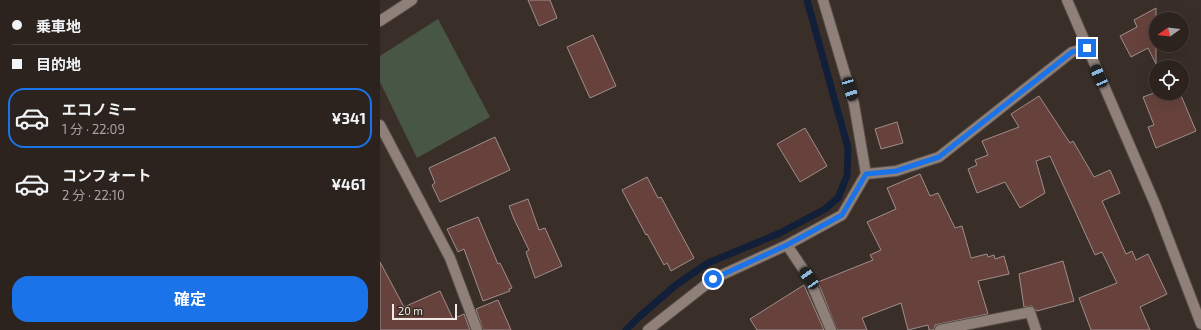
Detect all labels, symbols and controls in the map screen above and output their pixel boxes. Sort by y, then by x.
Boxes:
north arrow [1149,12,1189,52]
map controls [1149,12,1189,100]
text: 乗車地 [36,17,81,35]
route end [1078,39,1096,57]
text: 目的地 [36,55,81,73]
button: locate [1149,60,1189,100]
car [1089,63,1109,89]
car [841,76,859,102]
icon: car [14,100,50,136]
text: エコノミー [62,100,137,118]
text: ¥341 [331,109,366,127]
text: 1 分 · 22:09 [62,121,125,137]
icon: car [14,166,50,202]
text: コンフォート [62,166,152,184]
text: ¥461 [331,175,366,193]
text: 2 分 · 22:10 [62,187,125,203]
car [797,265,821,291]
route start [704,270,722,288]
button: 確定 [12,276,368,322]
scale bar [392,302,457,321]
text: 20 m [398,304,423,317]

